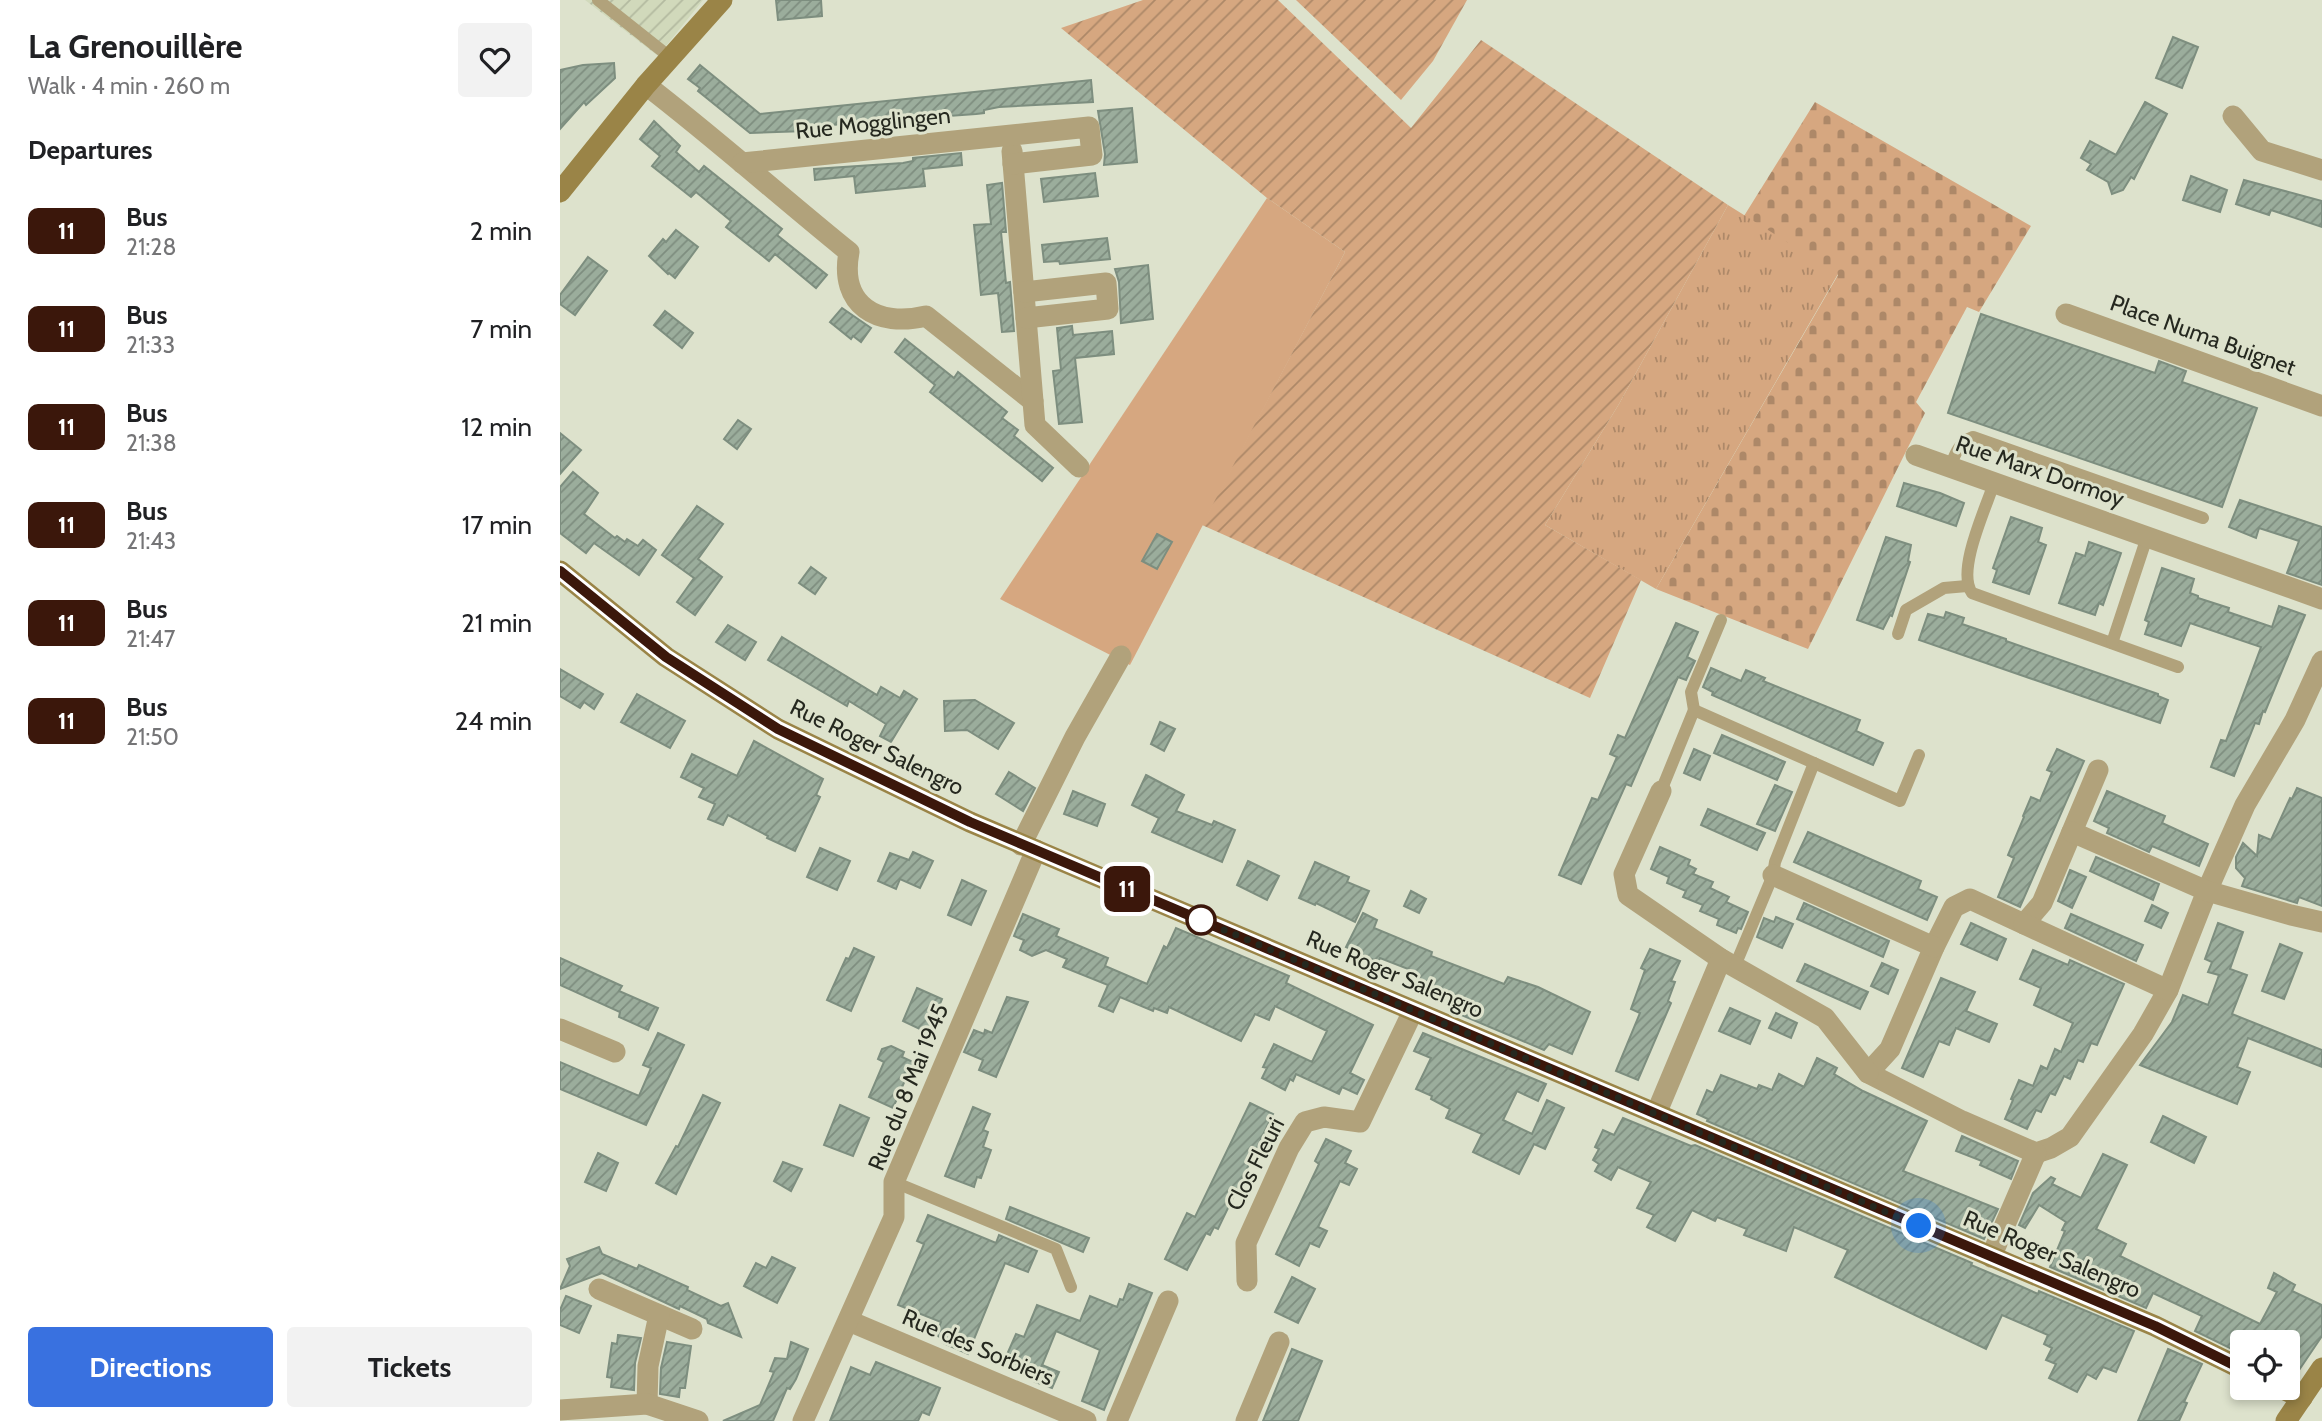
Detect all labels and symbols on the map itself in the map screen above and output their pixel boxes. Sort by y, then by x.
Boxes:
street label: Rue Mogglingen [794,101,952,145]
street label: Place Numa Buignet [2106,288,2300,382]
street label: Rue Marx Dormoy [1952,429,2128,513]
street label: Rue Roger Salengro [786,693,968,801]
line badge: 11 [1096,866,1158,912]
unlabelled marker [1186,905,1216,935]
street label: Rue Roger Salengro [1302,924,1488,1024]
street label: Rue du 8 Mai 1945 [862,999,954,1175]
street label: Clos Fleuri [1220,1113,1290,1215]
street label: Rue Roger Salengro [1959,1204,2145,1304]
your location [1901,1208,1936,1243]
street label: Rue des Sorbiers [898,1303,1058,1391]

